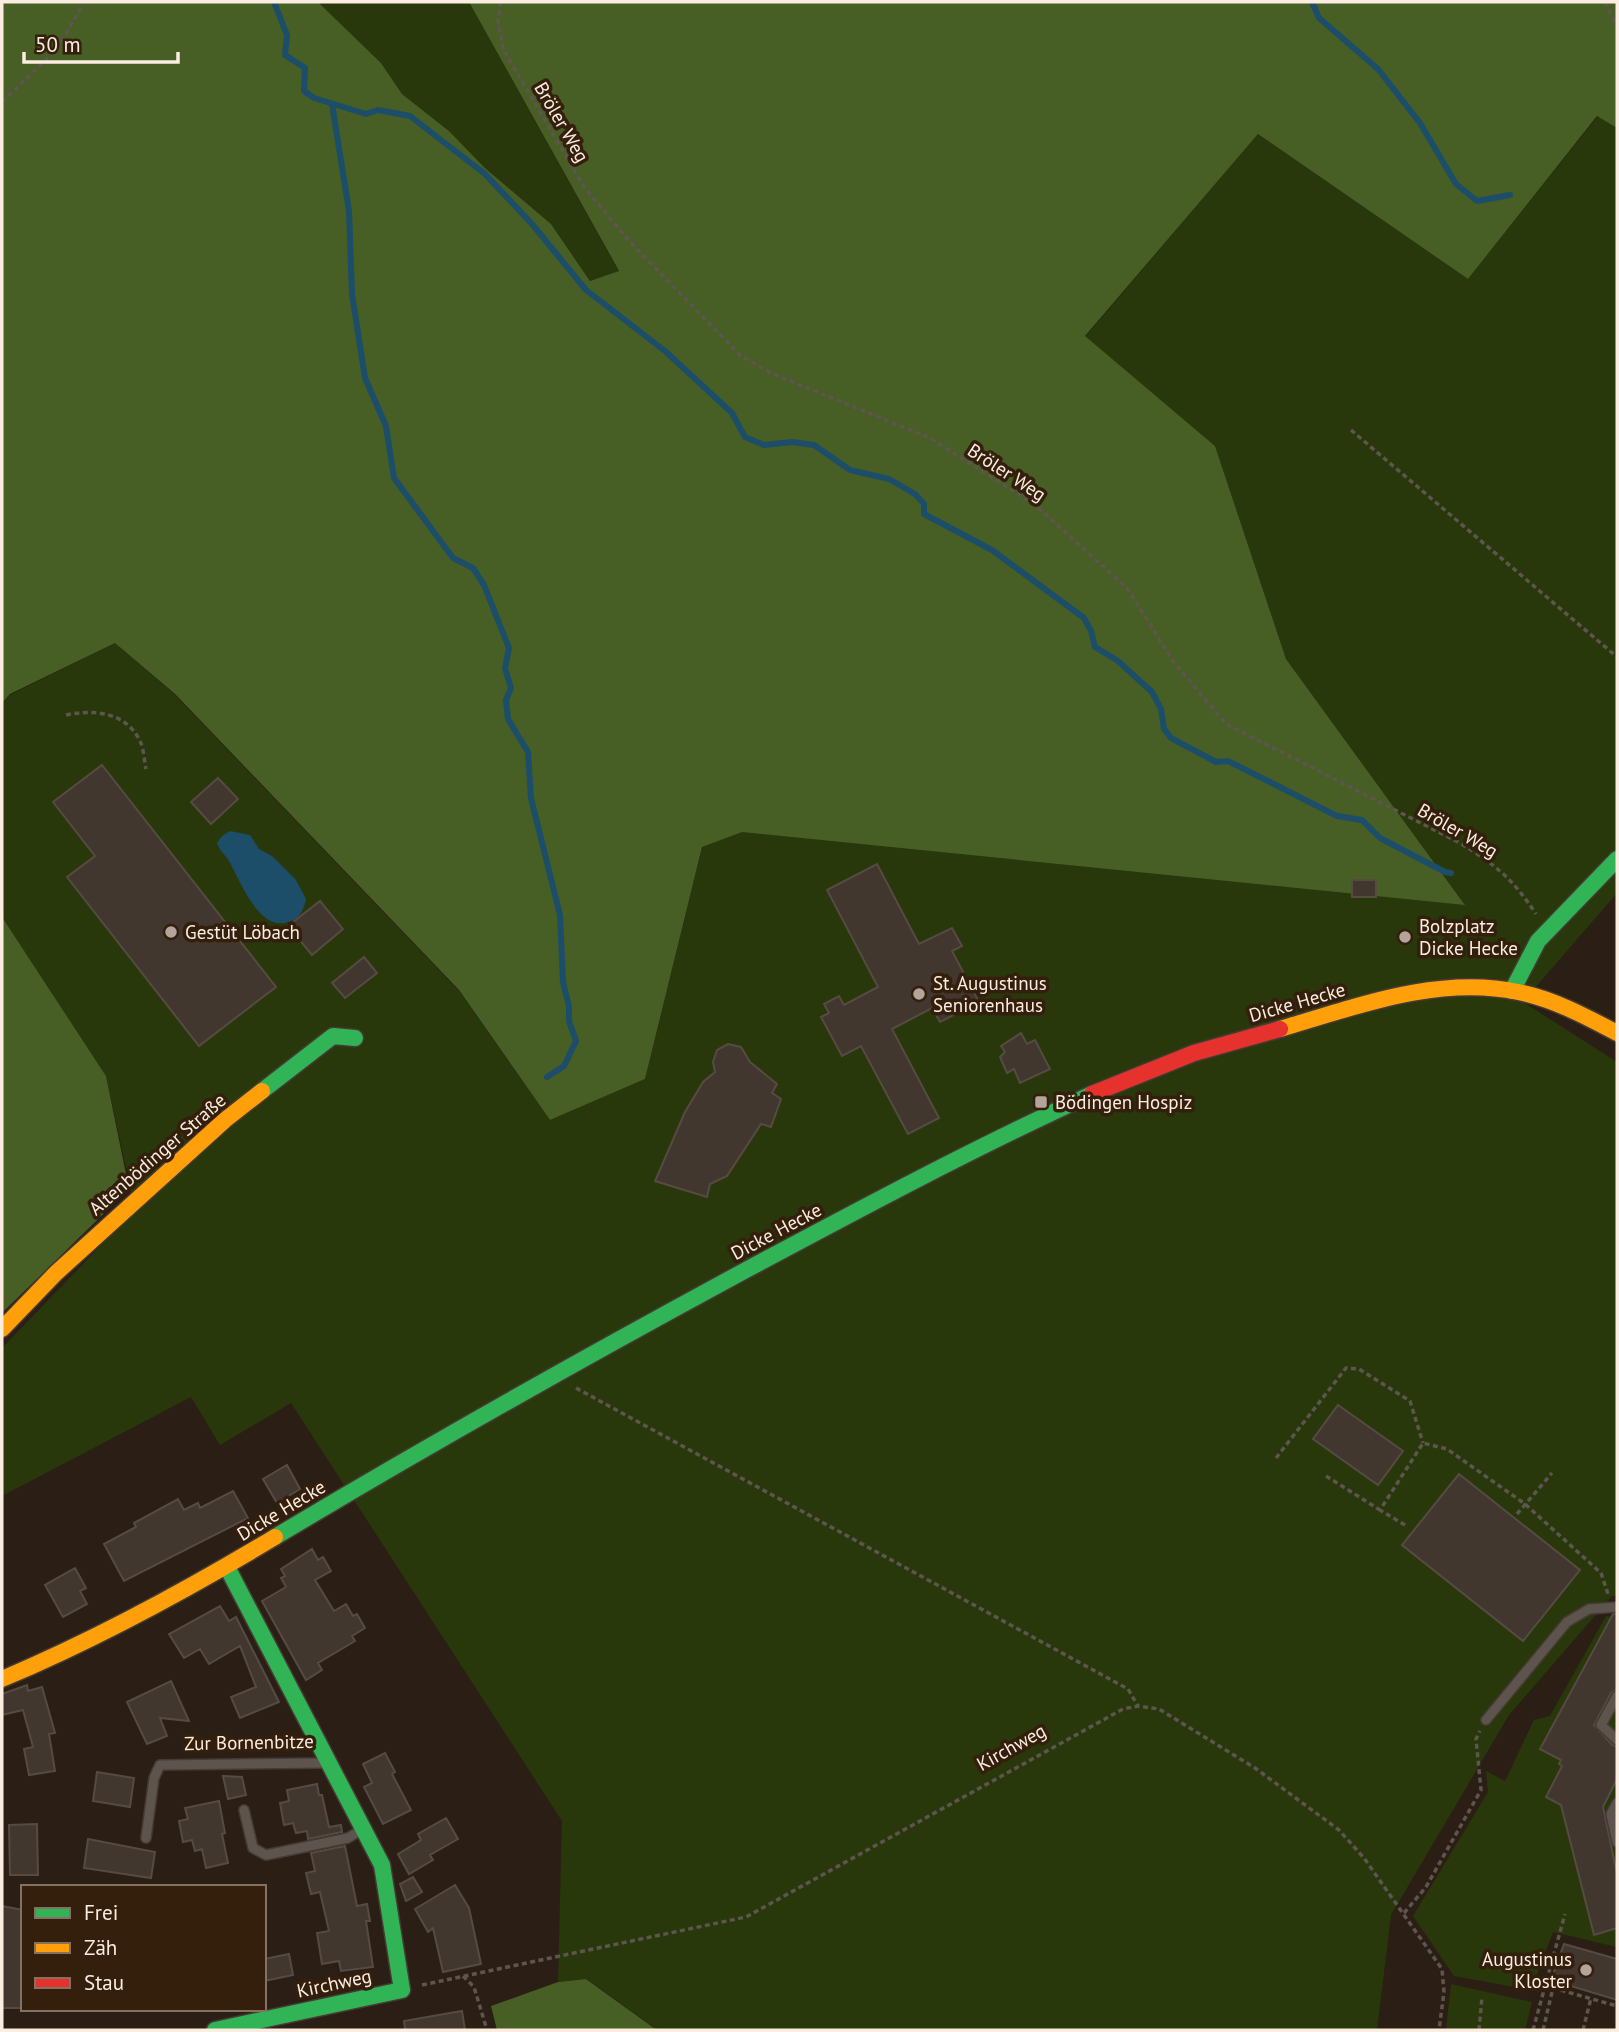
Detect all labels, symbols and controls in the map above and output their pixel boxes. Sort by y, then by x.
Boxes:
scale bar [24,21,178,65]
text: 50 m [35,31,81,58]
street label: Bröler Weg [529,78,595,166]
street label: Bröler Weg [963,438,1051,506]
street label: Bröler Weg [1414,797,1502,863]
place label: Bolzplatz Dicke Hecke [1419,914,1518,960]
place label: Gestüt Löbach [185,920,300,944]
marker: Gestüt Löbach [163,924,179,940]
marker: Bolzplatz Dicke Hecke [1397,929,1413,945]
place label: St. Augustinus Seniorenhaus [933,971,1047,1017]
street label: Dicke Hecke [1246,977,1348,1027]
marker: St. Augustinus Seniorenhaus [911,986,927,1002]
street label: Altenbödinger Straße [84,1088,230,1220]
place label: Bödingen Hospiz [1055,1090,1192,1114]
marker: Bödingen Hospiz [1033,1094,1049,1110]
street label: Dicke Hecke [727,1197,825,1265]
street label: Dicke Hecke [232,1474,330,1546]
street label: Kirchweg [972,1718,1050,1776]
street label: Zur Bornenbitze [184,1729,314,1755]
legend [21,1885,266,2011]
text: Frei [84,1899,118,1926]
text: Zäh [84,1934,117,1961]
place label: Augustinus Kloster [1482,1947,1573,1993]
marker: Augustinus Kloster [1578,1962,1594,1978]
street label: Kirchweg [295,1963,373,2003]
text: Stau [84,1969,124,1996]

